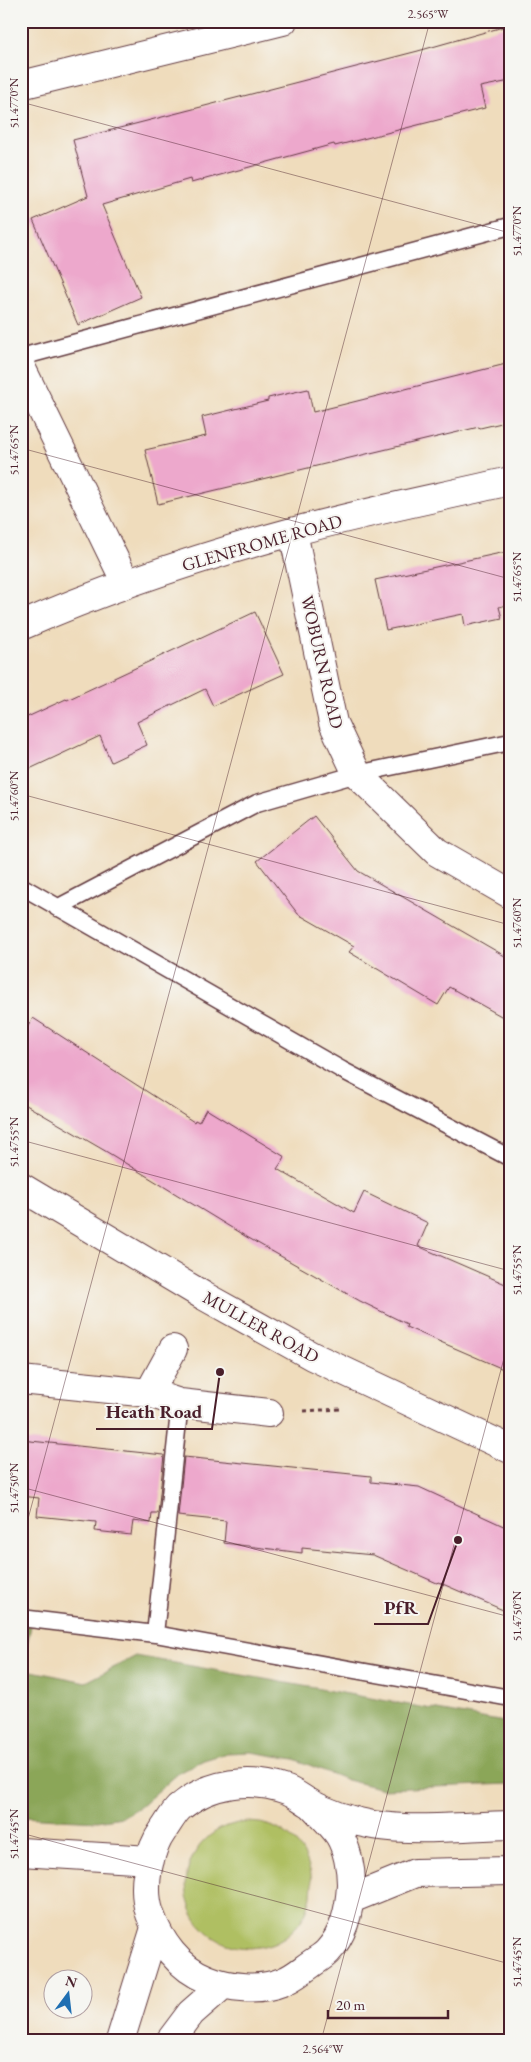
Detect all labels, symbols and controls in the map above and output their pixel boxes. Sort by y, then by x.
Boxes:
text: 2.565°W [408,6,449,22]
text: 51.4770°N [6,77,22,128]
text: 51.4770°N [509,205,525,256]
text: 51.4765°N [6,424,22,475]
street label: GLENFROME ROAD [179,509,345,576]
text: 51.4765°N [509,551,525,602]
street label: WOBURN ROAD [296,593,349,731]
text: 51.4760°N [6,770,22,821]
text: 51.4760°N [509,897,525,948]
text: 51.4755°N [6,1116,22,1167]
text: 51.4755°N [509,1244,525,1295]
street label: MULLER ROAD [199,1285,323,1368]
callout: Heath Road [96,1395,212,1429]
text: Heath Road [106,1399,203,1424]
text: 51.4750°N [6,1462,22,1513]
callout: PfR [374,1590,428,1624]
text: 51.4750°N [509,1590,525,1641]
text: PfR [384,1595,419,1620]
text: 51.4745°N [6,1808,22,1859]
text: 51.4745°N [509,1936,525,1987]
north arrow [42,1970,92,2020]
text: N [64,1971,80,1992]
scale bar [328,1987,448,2019]
text: 20 m [336,1995,365,2014]
text: 2.564°W [303,2041,344,2057]

